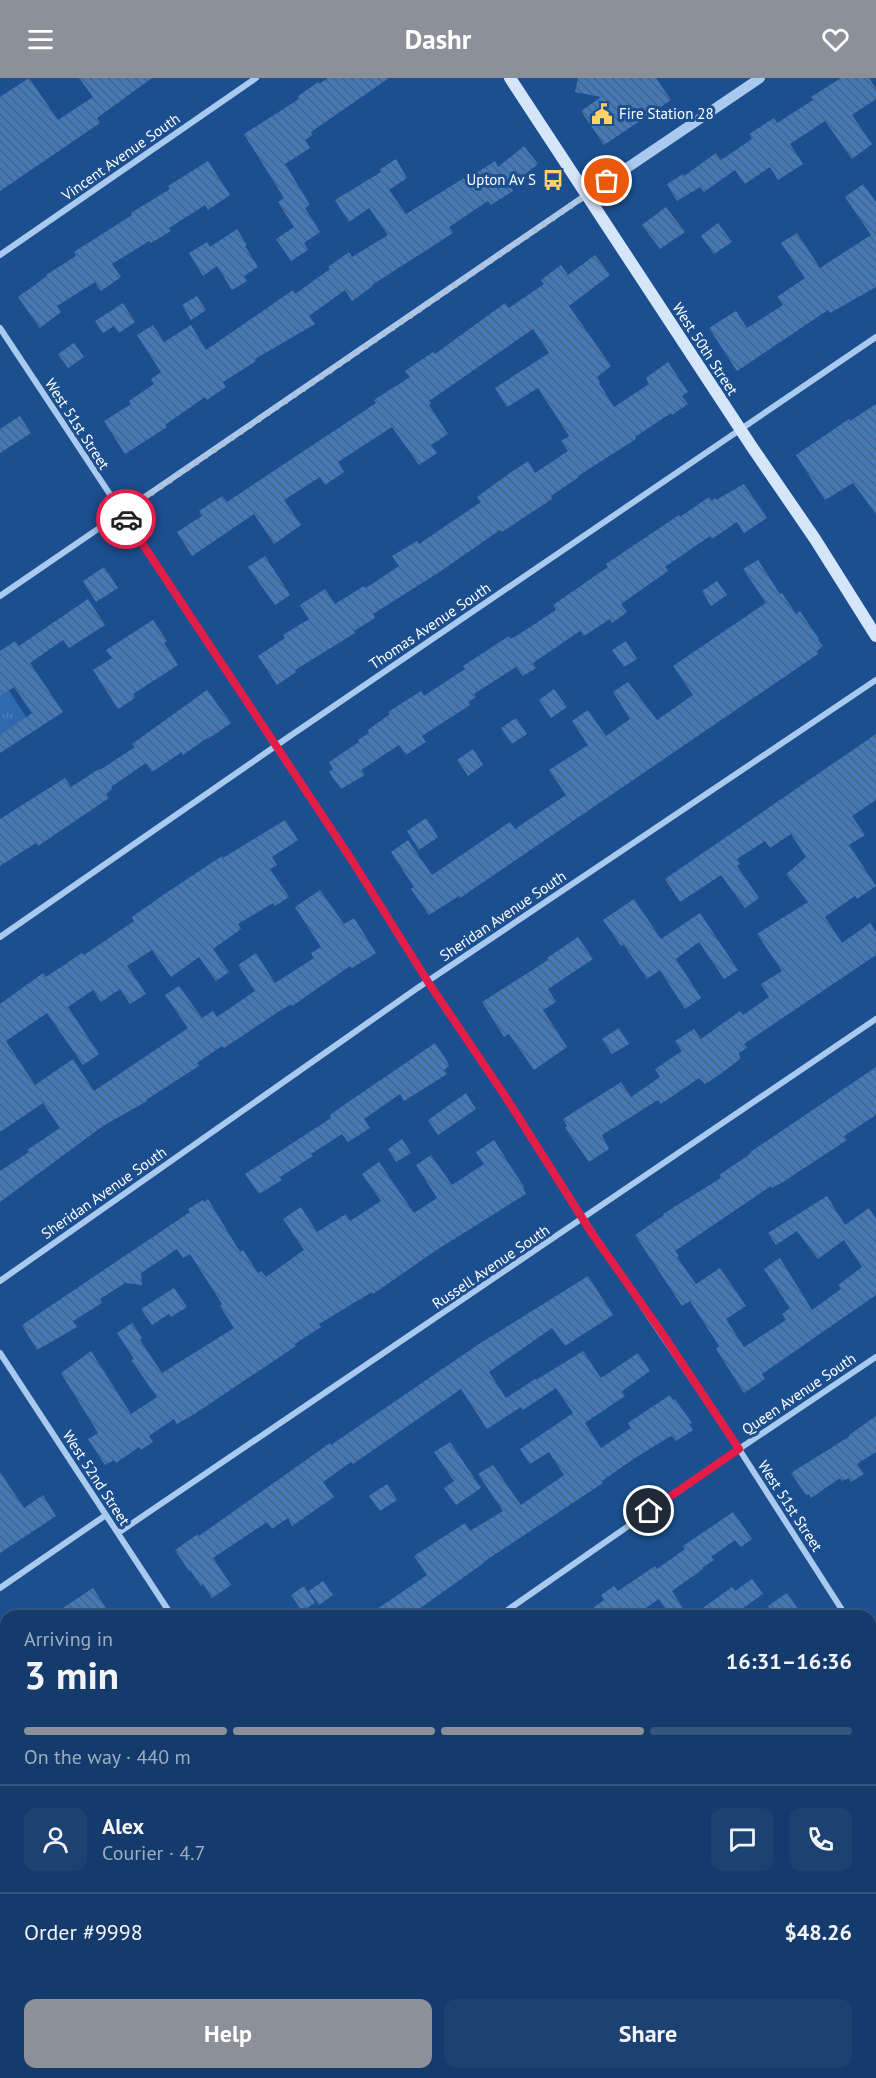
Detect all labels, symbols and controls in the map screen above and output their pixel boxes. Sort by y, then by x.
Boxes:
text: Dashr [405,22,471,56]
icon: menu [24,23,57,56]
icon: heart [819,23,852,56]
public building icon: Fire Station 28 [590,102,614,126]
place label: Fire Station 28 [619,104,714,123]
street label: Vincent Avenue South [57,109,183,205]
pin [581,155,632,206]
icon: bag [590,164,623,197]
bus stop icon: Upton Av S [541,168,565,192]
place label: Upton Av S [467,170,536,189]
street label: West 50th Street [668,299,742,399]
street label: West 51st Street [41,375,114,473]
courier [96,489,156,549]
icon: car [110,503,143,536]
street label: Thomas Avenue South [365,578,494,673]
street label: Sheridan Avenue South [436,866,570,965]
street label: Sheridan Avenue South [37,1142,170,1243]
street label: Russell Avenue South [428,1220,553,1313]
street label: Queen Avenue South [738,1348,859,1439]
street label: West 52nd Street [59,1427,134,1529]
street label: West 51st Street [754,1457,827,1555]
pin [623,1485,674,1536]
icon: home [632,1494,665,1527]
text: Arriving in [24,1626,113,1652]
text: 16:31–16:36 [726,1647,852,1675]
text: 3 min [24,1649,119,1700]
text: On the way · 440 m [24,1744,191,1770]
button: person [24,1808,87,1871]
button: chat [711,1808,774,1871]
button: phone [789,1808,852,1871]
text: Alex [102,1812,144,1840]
text: Courier · 4.7 [102,1840,205,1866]
text: Order #9998 [24,1918,143,1946]
text: $48.26 [784,1918,852,1946]
button: Help [24,1999,432,2068]
button: Share [444,1999,852,2068]

